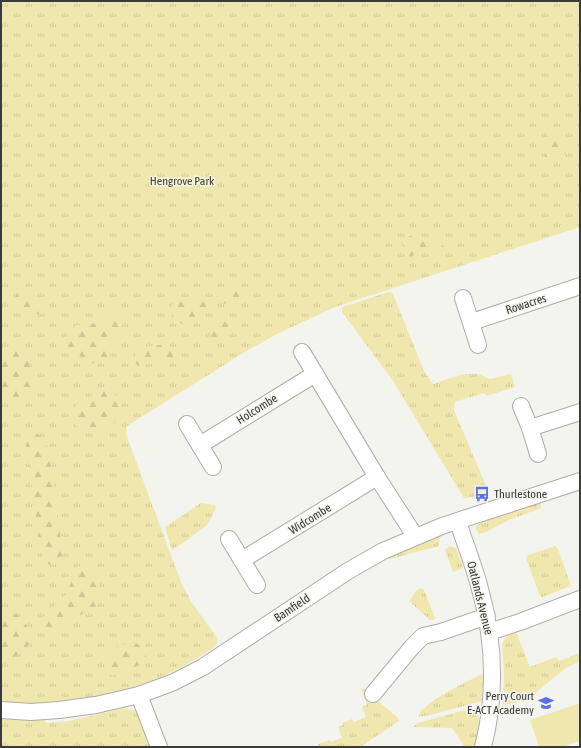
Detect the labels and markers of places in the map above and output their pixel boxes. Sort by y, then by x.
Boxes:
bus stop icon: Thurlestone [473,485,491,503]
place label: Thurlestone [494,487,547,501]
place label: Perry Court E-ACT Academy [467,689,535,717]
school or university icon: Perry Court E-ACT Academy [537,694,555,712]

